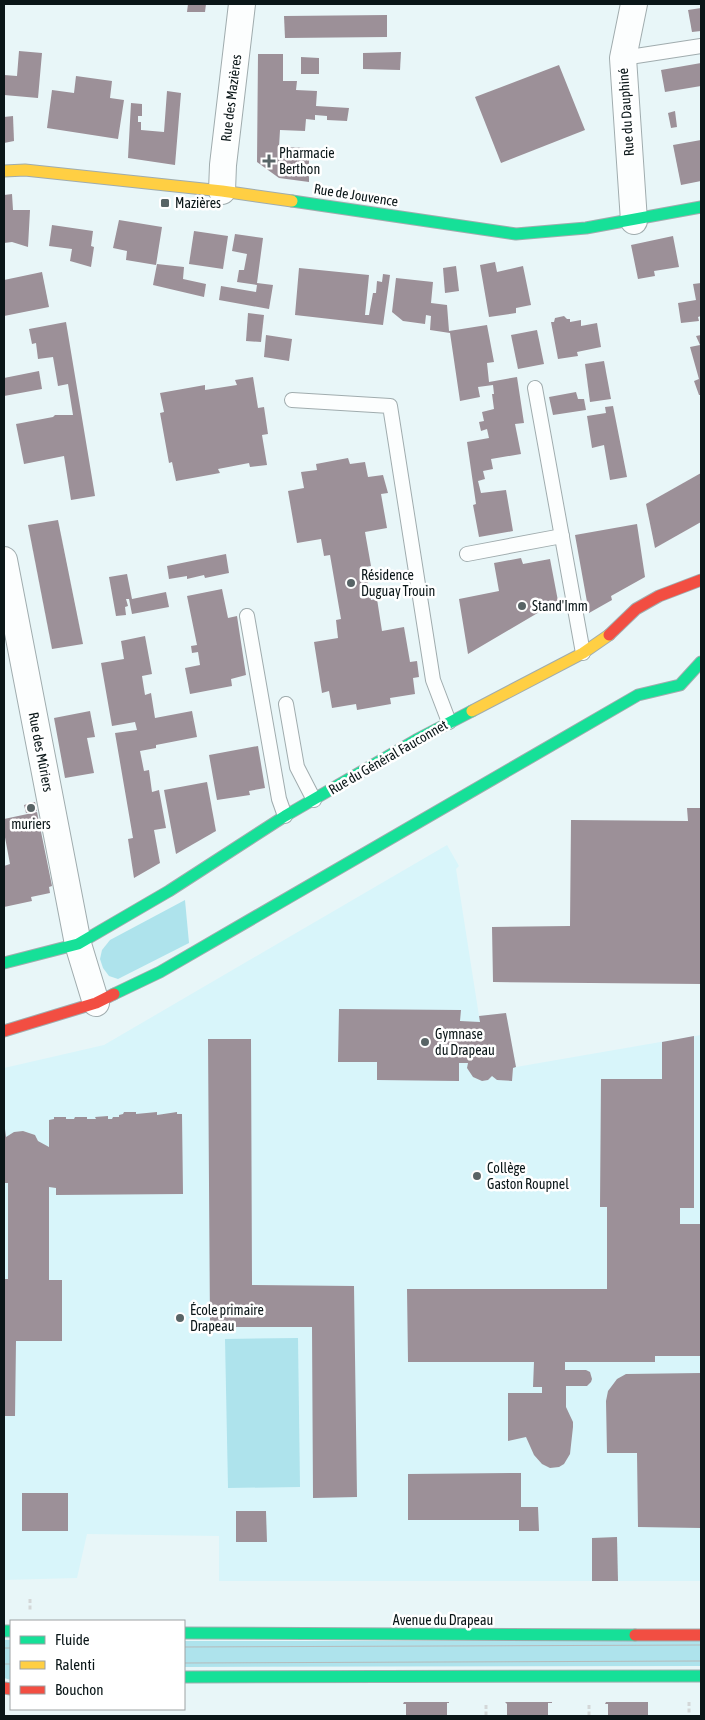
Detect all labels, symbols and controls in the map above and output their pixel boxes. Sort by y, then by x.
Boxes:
street label: Rue des Mazières [218,53,244,143]
street label: Rue du Dauphiné [615,67,637,157]
place label: Pharmacie Berthon [279,145,335,177]
marker: Pharmacie Berthon [263,155,275,167]
street label: Rue de Jouvence [313,180,399,210]
place label: Mazières [175,195,221,211]
marker: Mazières [159,197,171,209]
place label: Résidence Duguay Trouin [361,567,435,599]
marker: Résidence Duguay Trouin [345,577,357,589]
place label: Stand'Imm [532,598,588,614]
marker: Stand'Imm [516,600,528,612]
street label: Rue des Mûriers [25,711,57,793]
street label: Rue du Général Fauconnet [326,716,450,798]
marker: muriers [25,802,37,814]
place label: muriers [11,816,51,832]
place label: Gymnase du Drapeau [435,1026,495,1058]
marker: Gymnase du Drapeau [419,1036,431,1048]
place label: Collège Gaston Roupnel [487,1160,569,1192]
marker: Collège Gaston Roupnel [471,1170,483,1182]
place label: École primaire Drapeau [190,1302,264,1334]
marker: École primaire Drapeau [174,1312,186,1324]
street label: Avenue du Drapeau [393,1612,493,1628]
legend [10,1620,185,1710]
text: Fluide [55,1631,90,1648]
text: Ralenti [55,1656,95,1673]
text: Bouchon [55,1681,104,1698]

